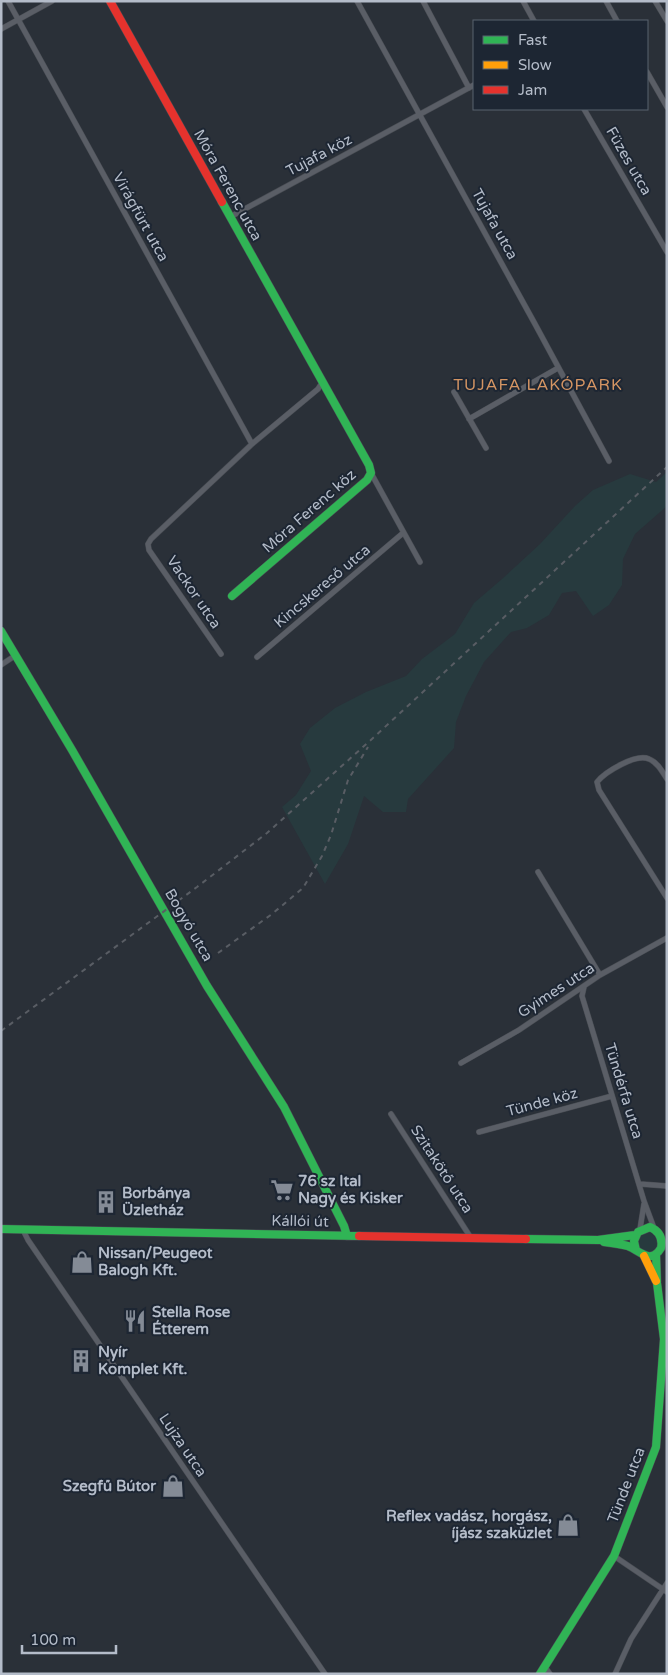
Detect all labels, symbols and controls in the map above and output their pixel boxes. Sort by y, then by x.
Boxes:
legend [473,20,648,110]
text: Fast [518,31,548,49]
text: Slow [518,56,552,74]
text: Jam [518,81,547,99]
street label: Füzes utca [602,124,656,198]
street label: Móra Ferenc utca [190,126,266,244]
street label: Tujafa köz [283,130,355,180]
street label: Virágfürt utca [109,169,173,265]
street label: Tujafa utca [468,185,522,263]
district label: TUJAFA LAKÓPARK [453,375,623,395]
street label: Móra Ferenc köz [259,465,359,557]
street label: Kincskereső utca [270,541,374,631]
street label: Vackor utca [163,552,225,632]
street label: Bogyó utca [161,885,217,965]
street label: Gyimes utca [514,959,598,1021]
street label: Tündérfa utca [601,1041,647,1141]
street label: Tünde köz [504,1084,580,1120]
street label: Szitakötő utca [407,1122,477,1216]
place label: 76 sz Ital Nagy és Kisker [298,1172,403,1208]
supermarket icon: 76 sz Ital Nagy és Kisker [269,1177,295,1203]
place label: Borbánya Üzletház [122,1184,190,1219]
building icon: Borbánya Üzletház [93,1189,119,1215]
street label: Kállói út [271,1211,329,1231]
place label: Nissan/Peugeot Balogh Kft. [98,1244,213,1280]
shop icon: Nissan/Peugeot Balogh Kft. [69,1249,95,1275]
place label: Stella Rose Étterem [152,1303,231,1338]
restaurant icon: Stella Rose Étterem [122,1308,148,1334]
place label: Nyír Komplet Kft. [98,1343,188,1379]
building icon: Nyír Komplet Kft. [68,1348,94,1374]
street label: Lujza utca [155,1410,211,1480]
street label: Tünde utca [603,1445,649,1525]
shop icon: Szegfű Bútor [160,1473,186,1499]
place label: Szegfű Bútor [63,1477,156,1496]
place label: Reflex vadász, horgász, íjász szaküzlet [386,1507,552,1543]
shop icon: Reflex vadász, horgász, íjász szaküzlet [555,1512,581,1538]
scale bar [22,1622,116,1654]
text: 100 m [30,1631,76,1649]

